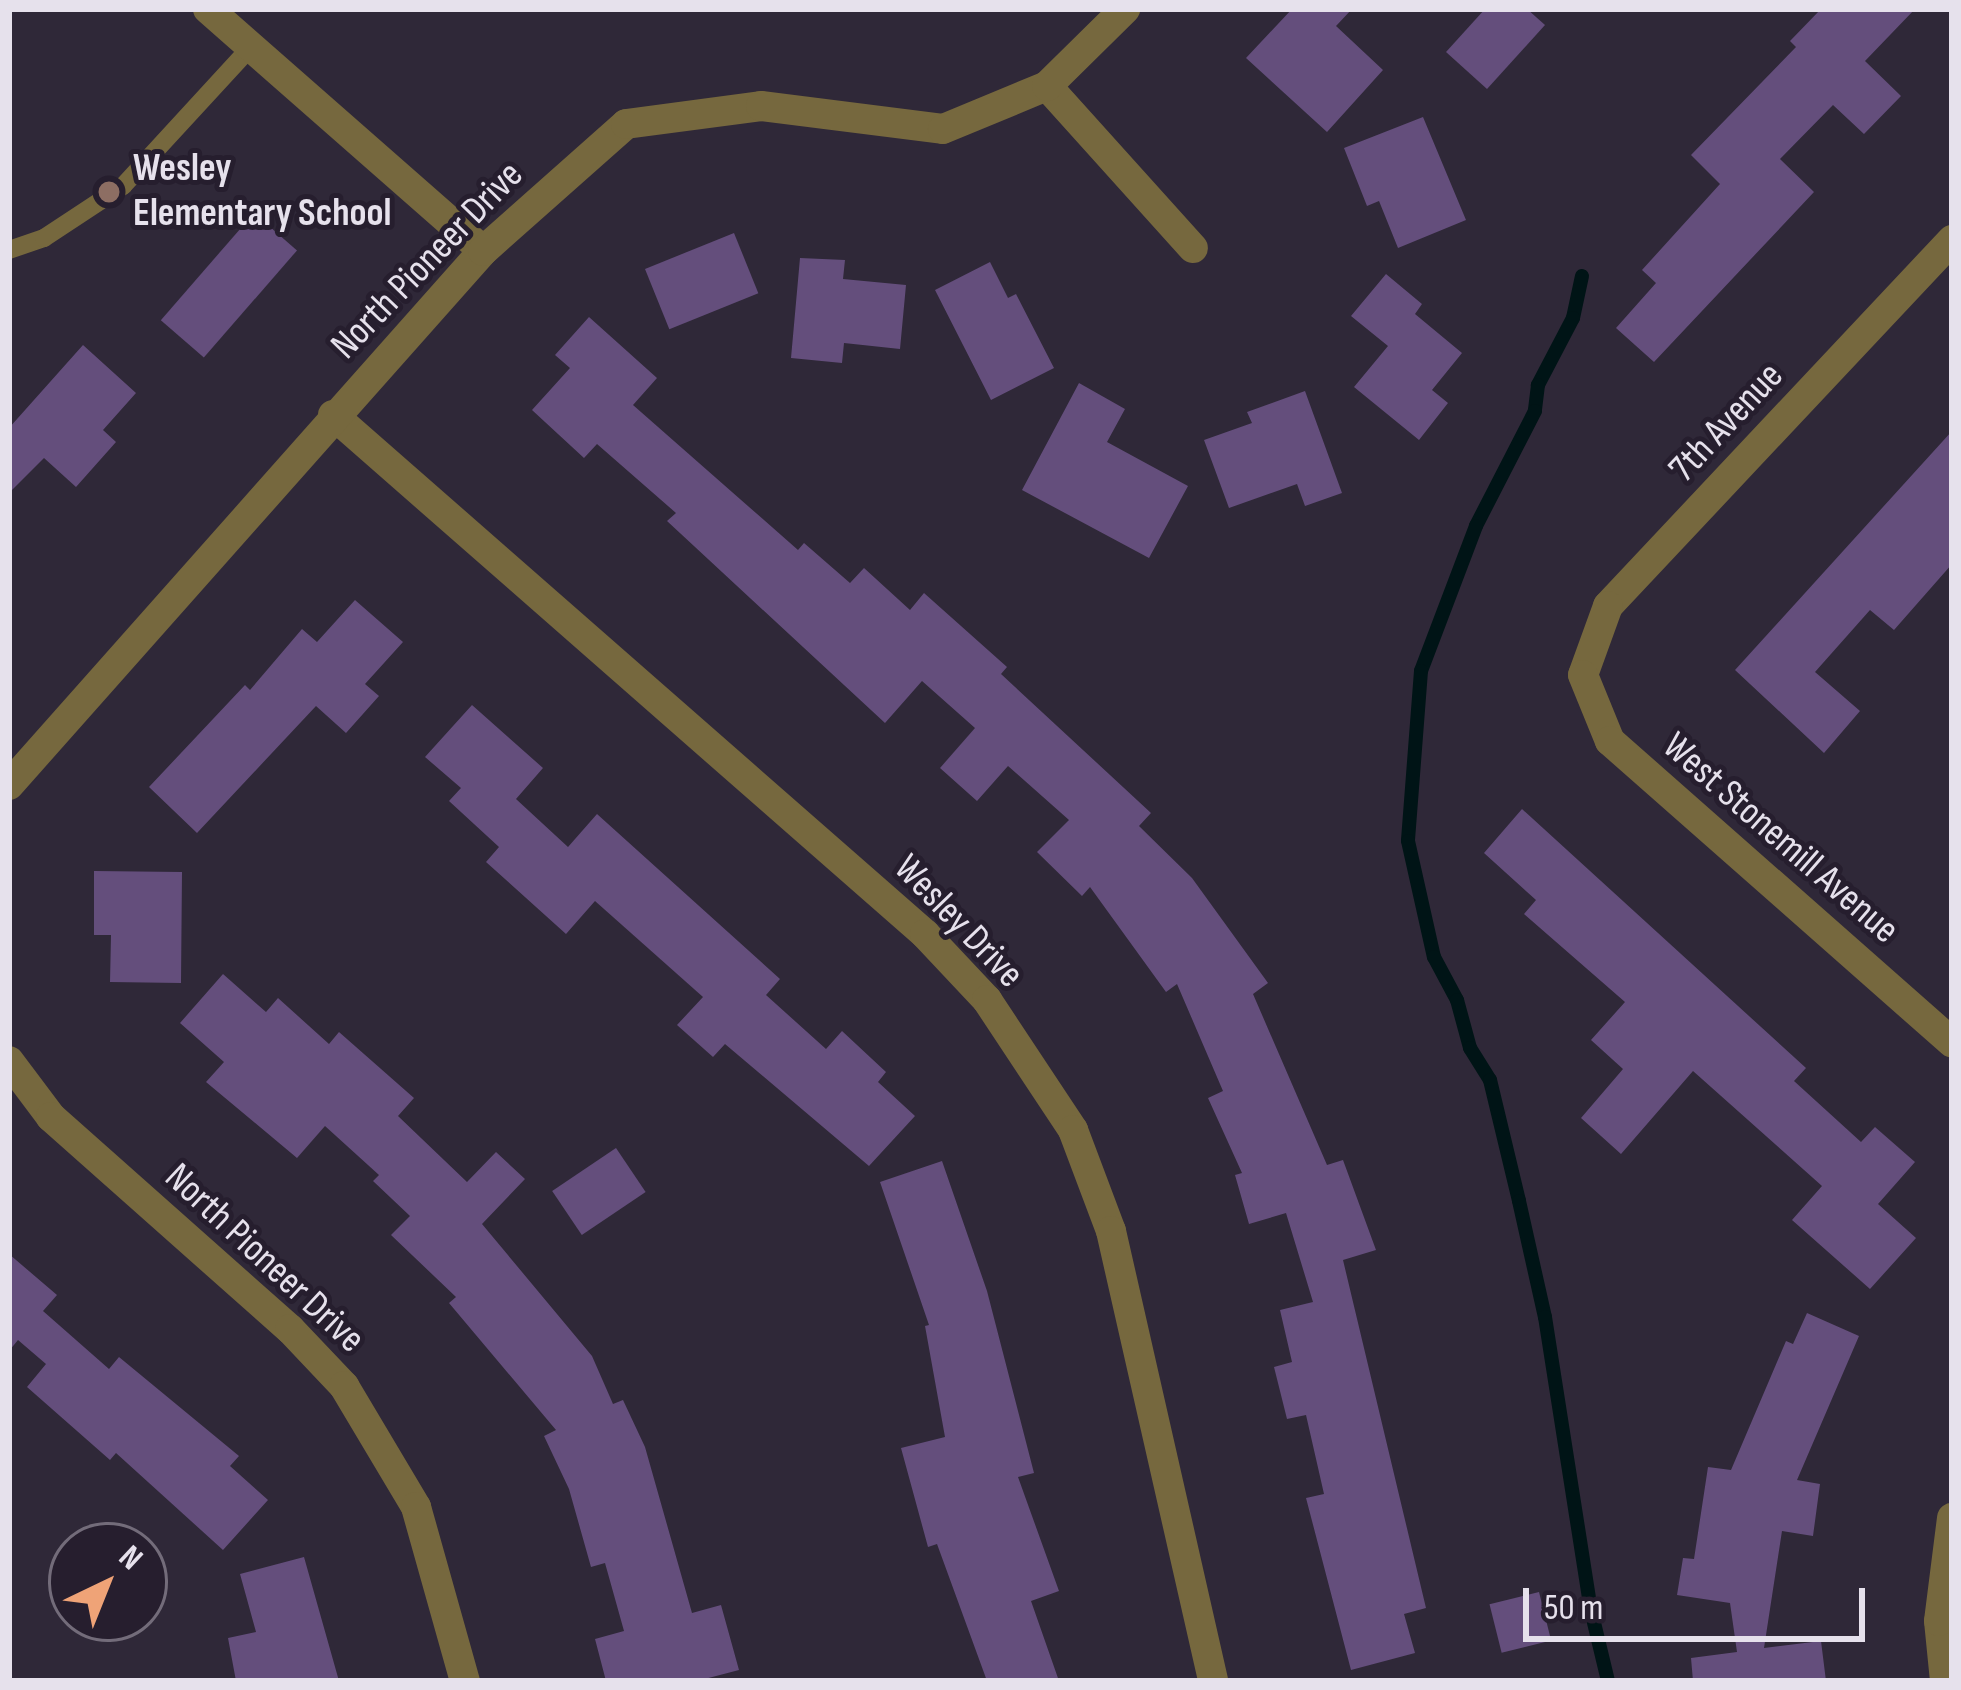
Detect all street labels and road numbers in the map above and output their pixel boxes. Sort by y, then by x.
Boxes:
street label: North Pioneer Drive [322,153,534,369]
street label: 7th Avenue [1660,354,1794,492]
street label: West Stonemill Avenue [1652,724,1908,954]
street label: Wesley Drive [883,846,1033,998]
street label: North Pioneer Drive [154,1155,374,1363]

